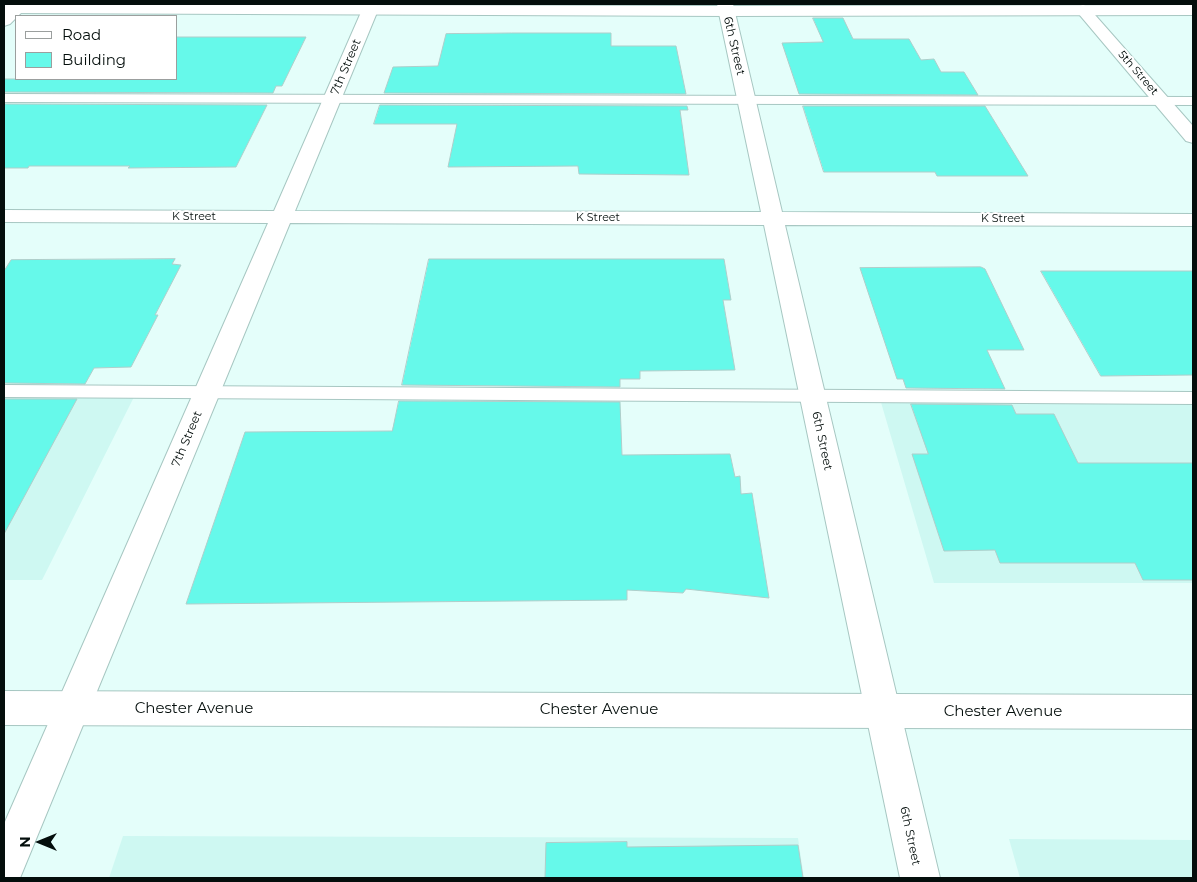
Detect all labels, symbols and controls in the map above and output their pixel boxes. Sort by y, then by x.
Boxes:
legend [15,15,178,80]
street label: 6th Street [720,15,748,77]
text: Road [62,25,101,44]
street label: 7th Street [328,37,364,97]
street label: 5th Street [1115,48,1161,98]
text: Building [62,50,126,69]
street label: K Street [172,210,216,224]
street label: K Street [576,211,620,225]
street label: K Street [981,212,1025,226]
street label: 7th Street [169,409,205,469]
street label: 6th Street [809,410,835,472]
street label: Chester Avenue [135,700,253,718]
street label: Chester Avenue [540,701,658,719]
street label: Chester Avenue [944,703,1062,721]
street label: 6th Street [897,805,923,867]
north arrow [15,817,65,867]
text: N [16,836,34,848]

